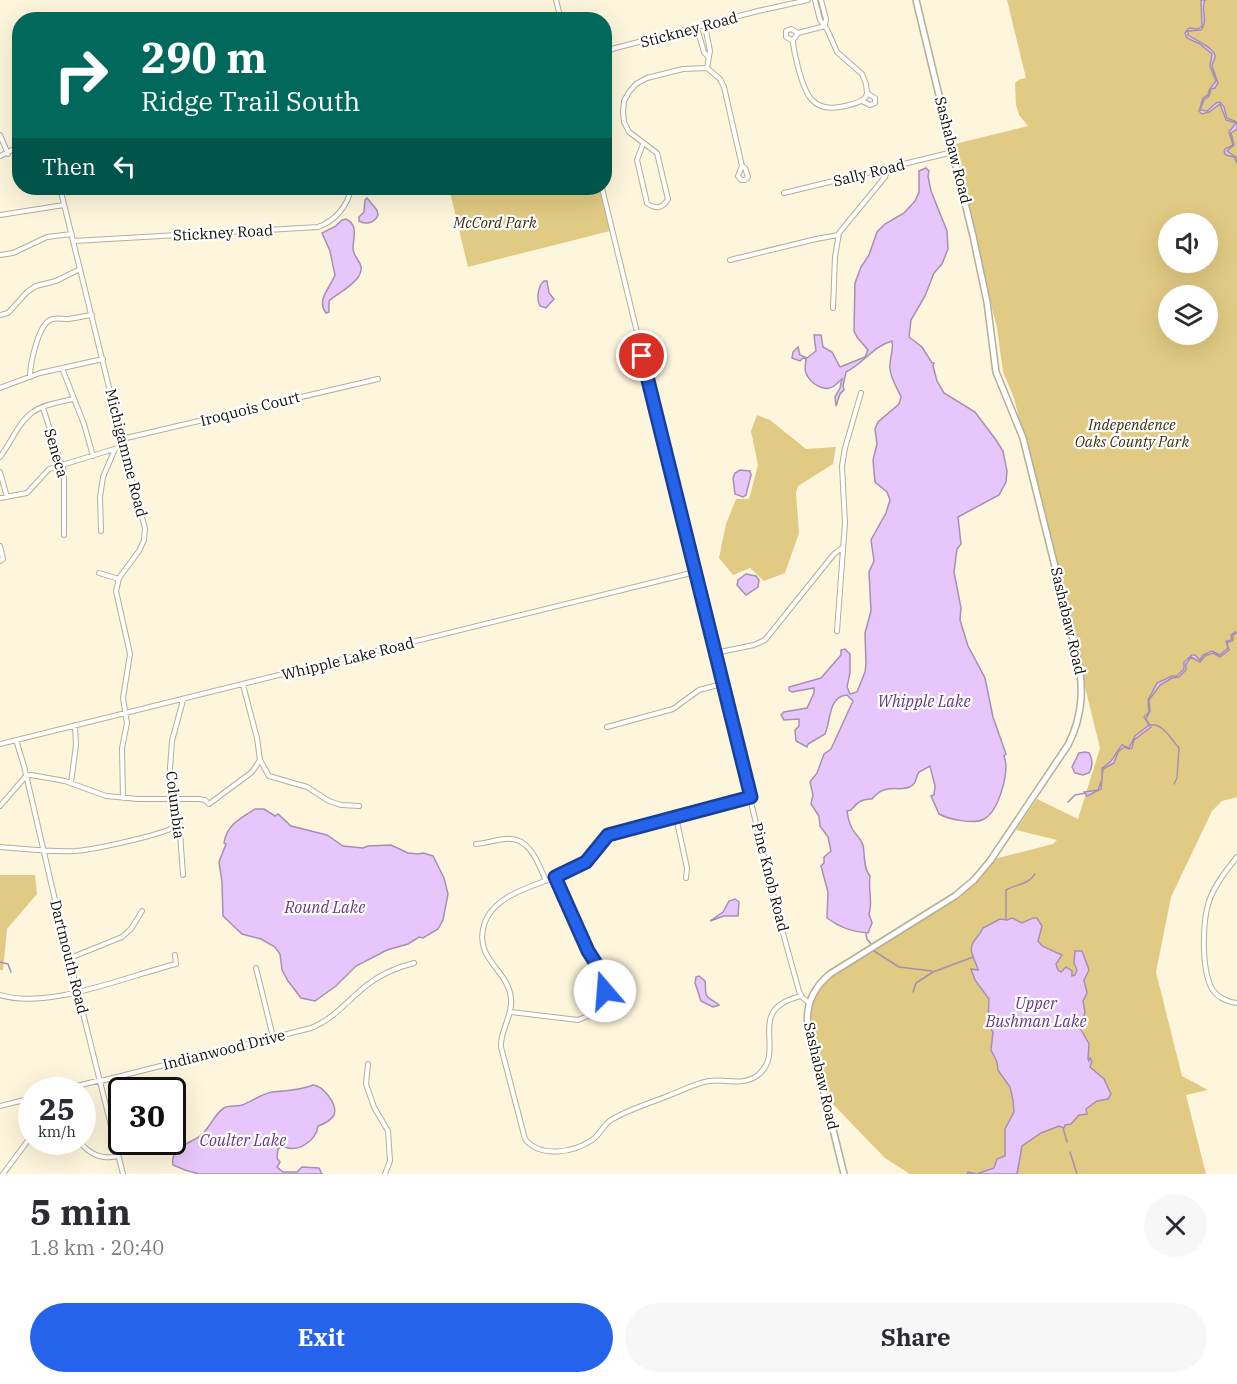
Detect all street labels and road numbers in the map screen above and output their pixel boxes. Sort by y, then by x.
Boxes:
street label: Stickney Road [638,7,740,52]
street label: Sashabaw Road [931,94,976,205]
street label: Sally Road [831,154,907,191]
street label: Stickney Road [172,220,273,245]
street label: Michigamme Road [101,387,152,519]
street label: Iroquois Court [198,387,302,430]
street label: Seneca [40,426,73,480]
street label: Sashabaw Road [1047,565,1090,677]
street label: Whipple Lake Road [280,633,416,684]
street label: Columbia [162,770,189,840]
street label: Pine Knob Road [748,820,793,933]
street label: Dartmouth Road [46,898,93,1016]
street label: Sashabaw Road [800,1020,843,1132]
street label: Indianwood Drive [161,1025,287,1074]

